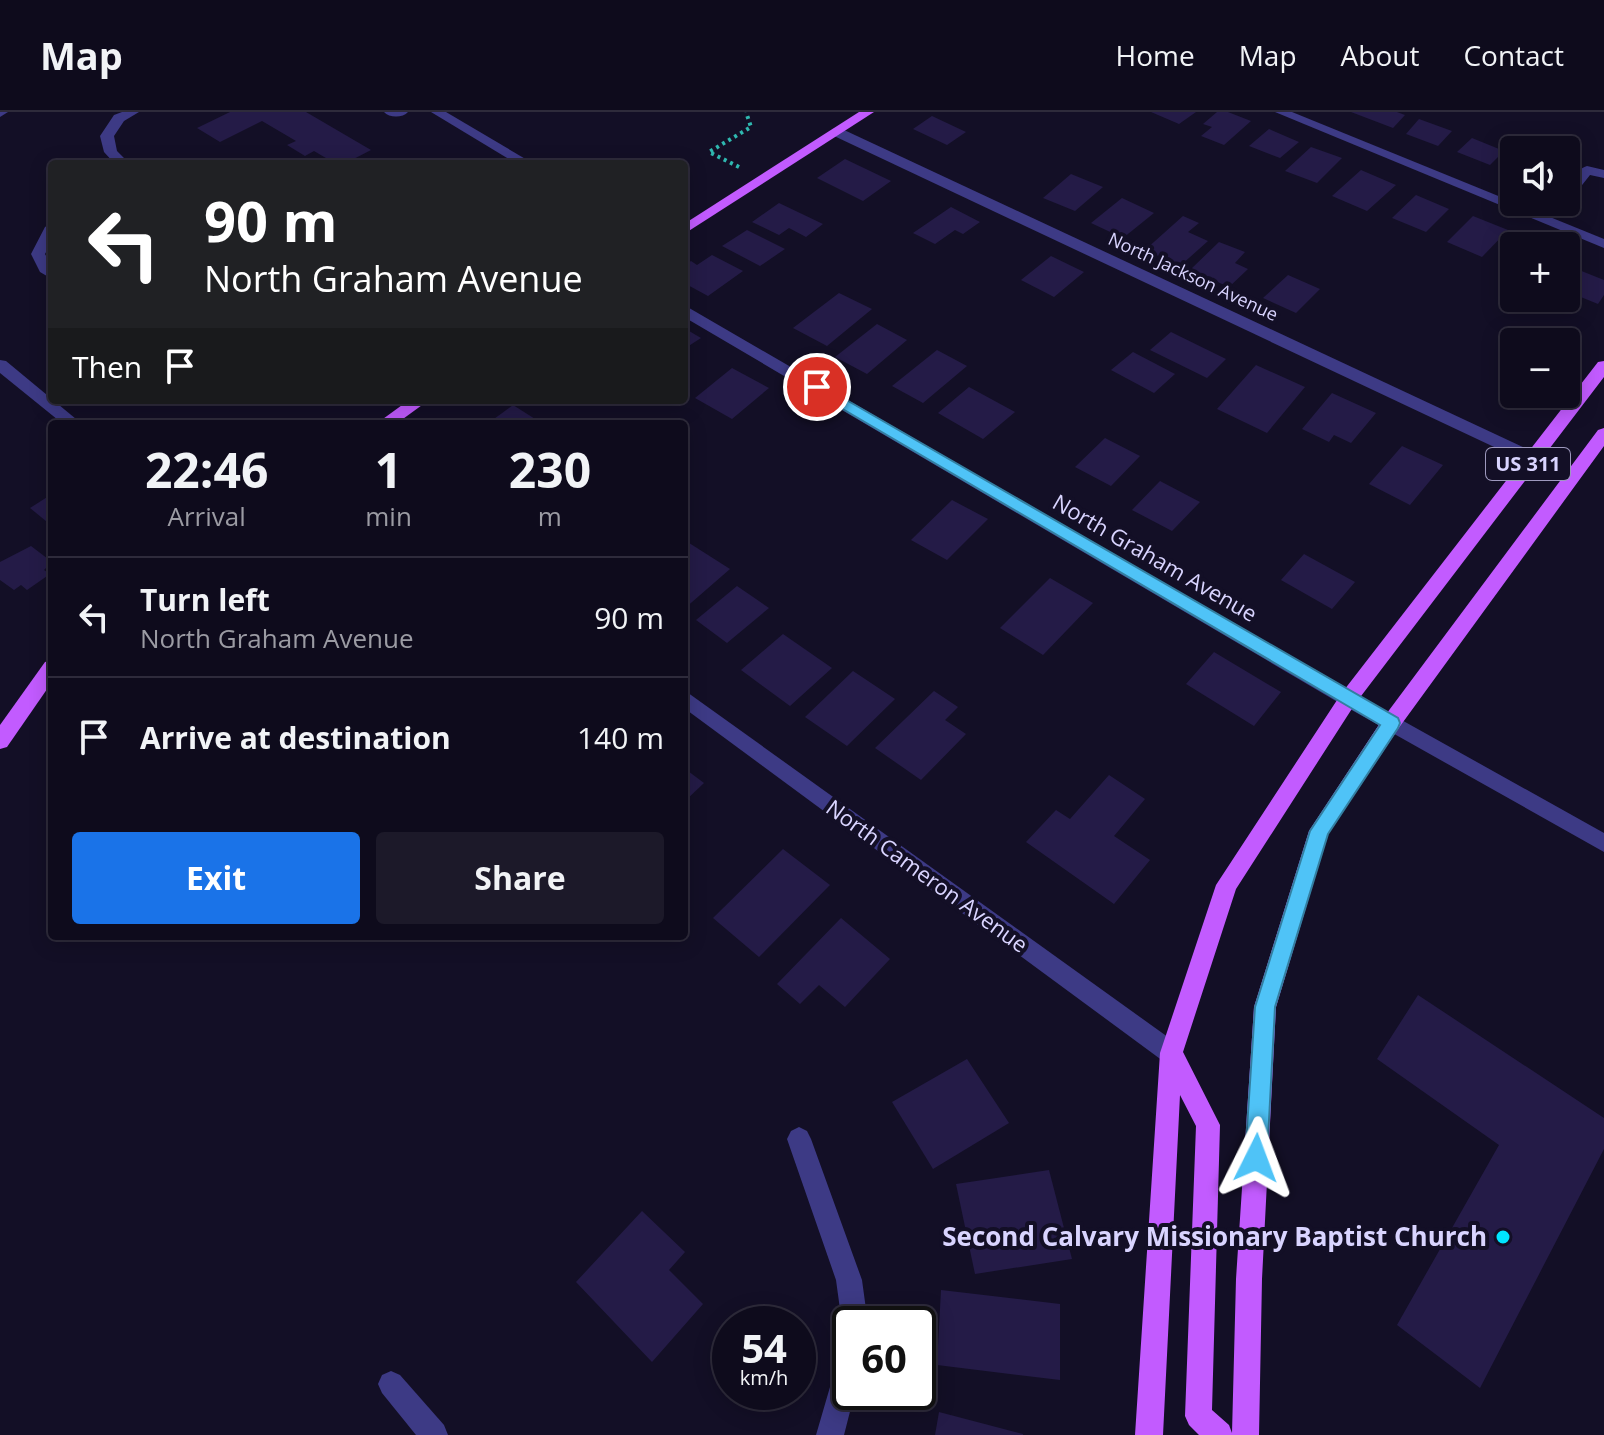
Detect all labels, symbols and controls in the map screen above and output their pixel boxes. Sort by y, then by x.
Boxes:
text: Map [40,29,123,81]
text: Home [1116,36,1195,74]
text: Map [1239,36,1297,74]
text: About [1341,36,1419,74]
text: Contact [1463,36,1564,74]
map controls [1500,136,1580,408]
button: sound [1500,136,1580,216]
text: 90 m [204,182,338,258]
icon: left [72,192,176,296]
street label: North Jackson Avenue [1105,226,1282,326]
button: + [1500,232,1580,312]
text: North Graham Avenue [204,254,583,303]
button: − [1500,328,1580,408]
icon: arrive [158,344,202,388]
text: Then [72,346,142,387]
pin [783,353,851,421]
icon: arrive [795,365,839,409]
text: 22:46 [145,437,268,502]
text: 1 [375,437,402,502]
text: 230 [509,437,591,502]
road number: US 311 [1486,448,1570,480]
street label: North Graham Avenue [1048,486,1263,628]
text: Arrival [167,498,246,534]
text: min [365,498,412,534]
text: m [538,498,562,534]
text: Turn left [140,579,270,620]
icon: left [72,595,116,639]
text: 90 m [594,597,664,638]
text: North Graham Avenue [140,620,414,656]
icon: arrive [72,715,116,759]
text: Arrive at destination [140,717,451,758]
text: 140 m [577,717,664,758]
street label: North Cameron Avenue [821,792,1035,959]
button: Exit [72,832,360,924]
button: Share [376,832,664,924]
position arrow [1214,1116,1298,1200]
place label: Second Calvary Missionary Baptist Church [942,1218,1487,1254]
marker: Second Calvary Missionary Baptist Church [1494,1228,1512,1246]
speed limit sign: 60 [832,1306,936,1410]
text: 54 [741,1320,787,1375]
text: km/h [740,1364,788,1391]

